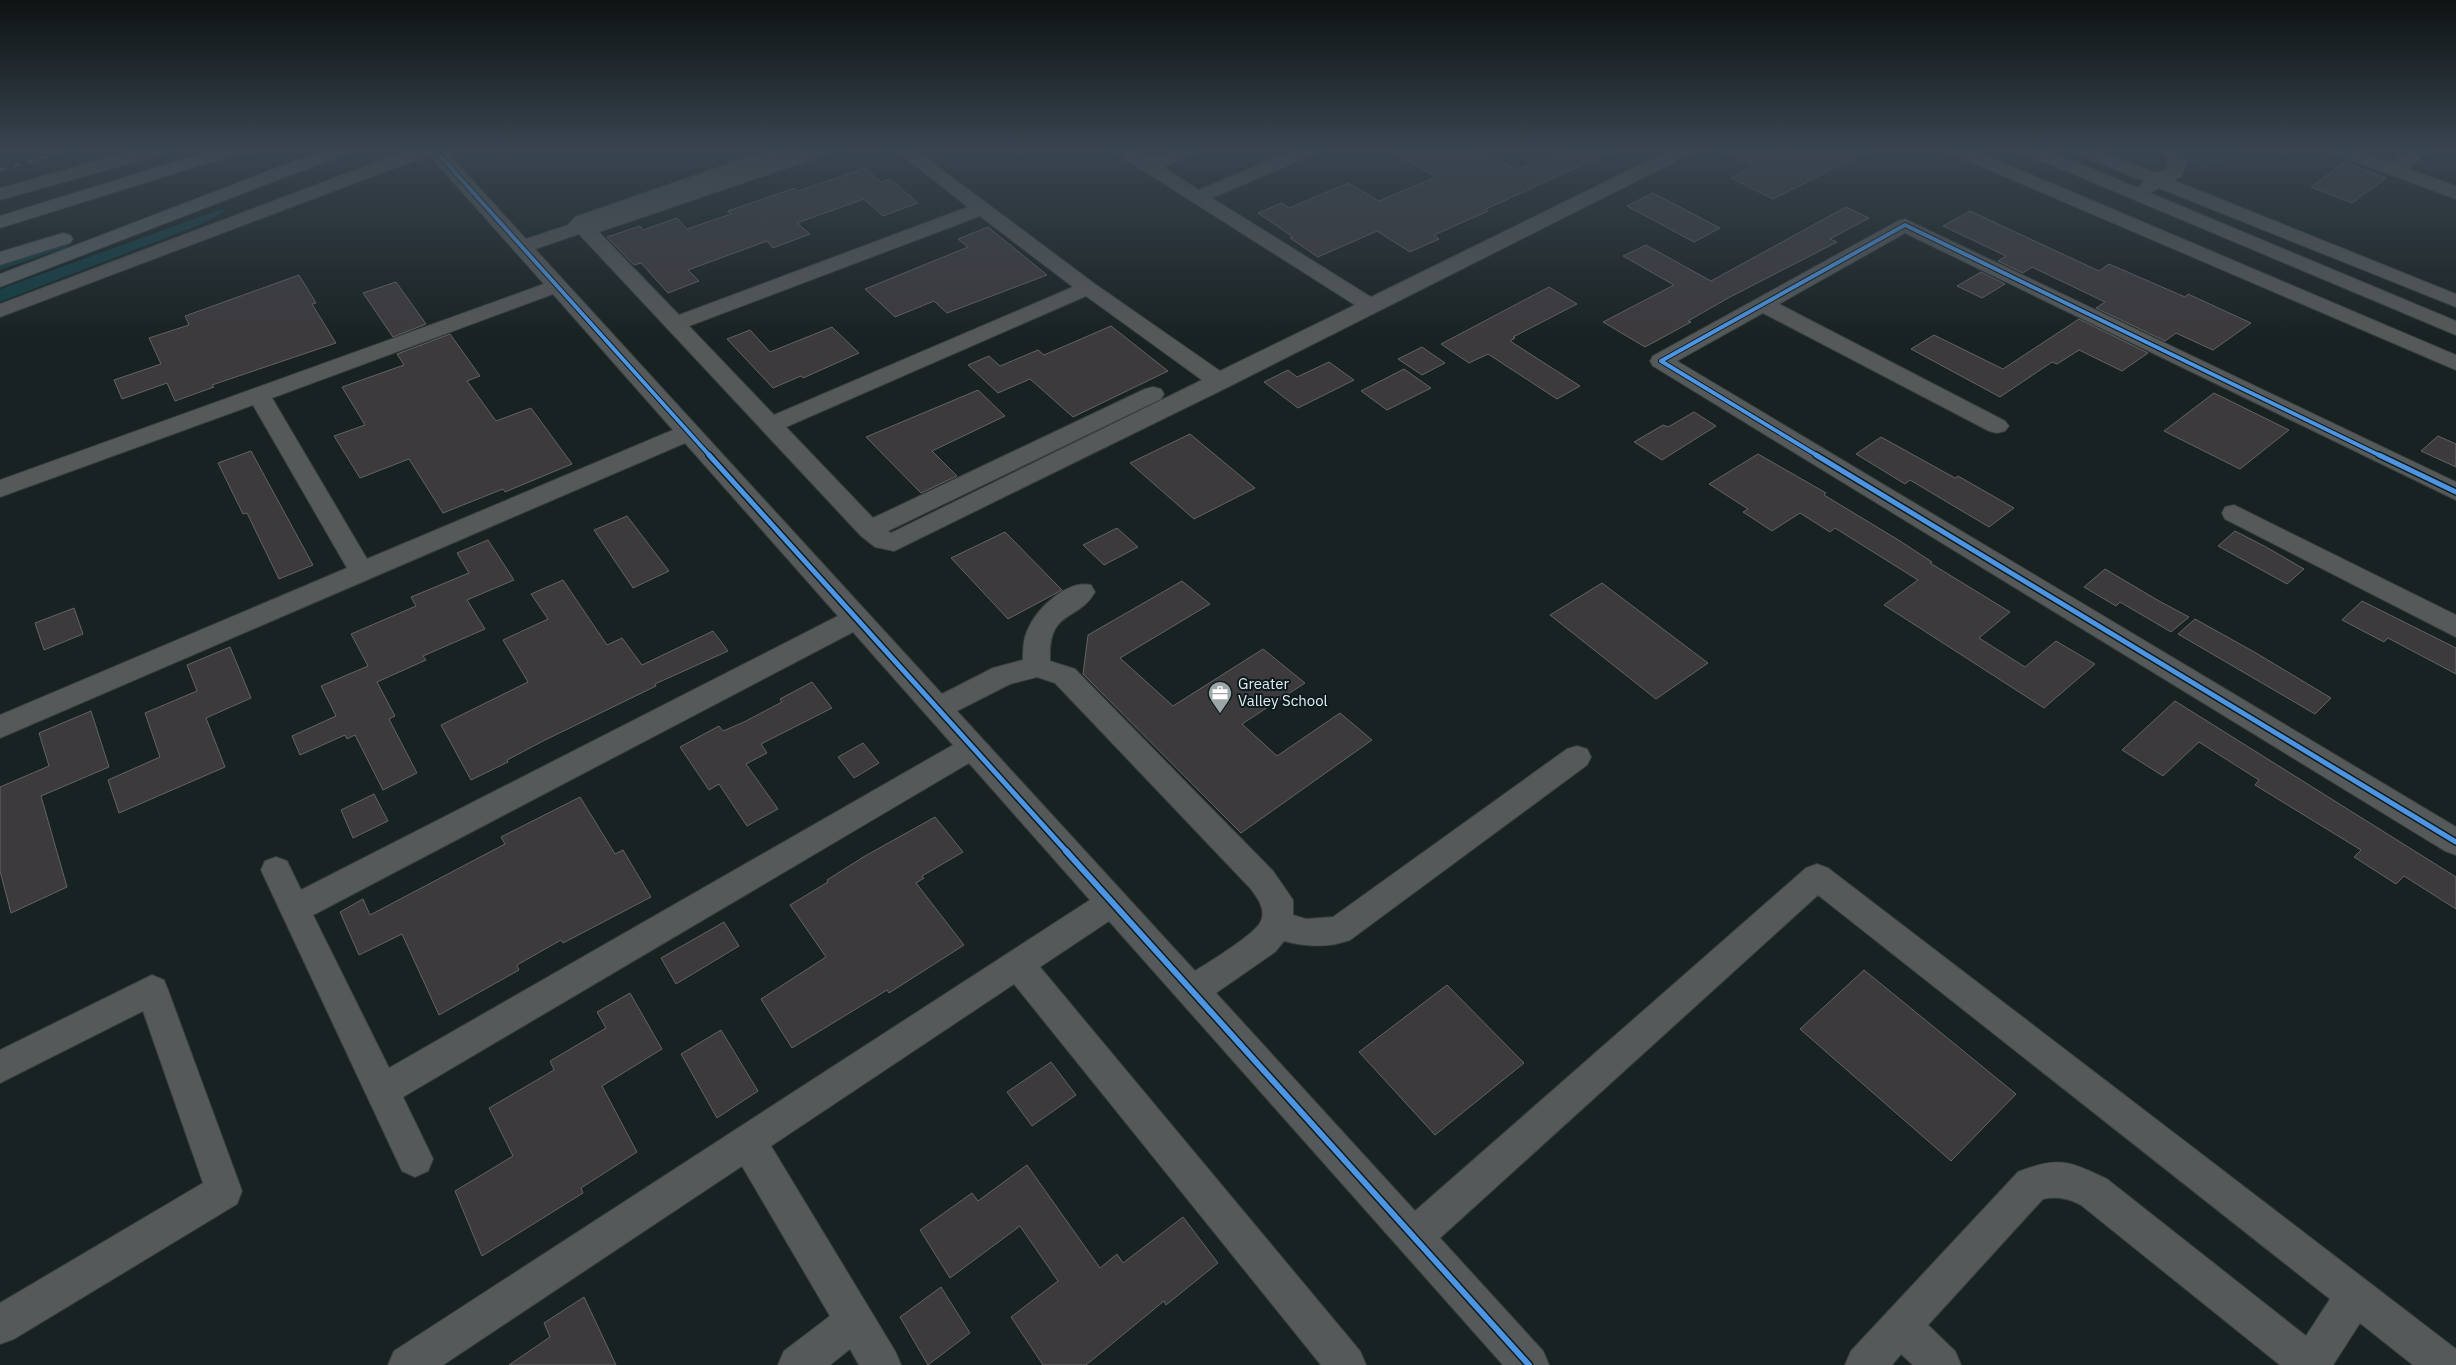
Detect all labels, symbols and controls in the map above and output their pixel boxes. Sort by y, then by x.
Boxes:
place label: Greater Valley School [1238,674,1328,710]
office icon: Greater Valley School [1207,680,1233,714]

